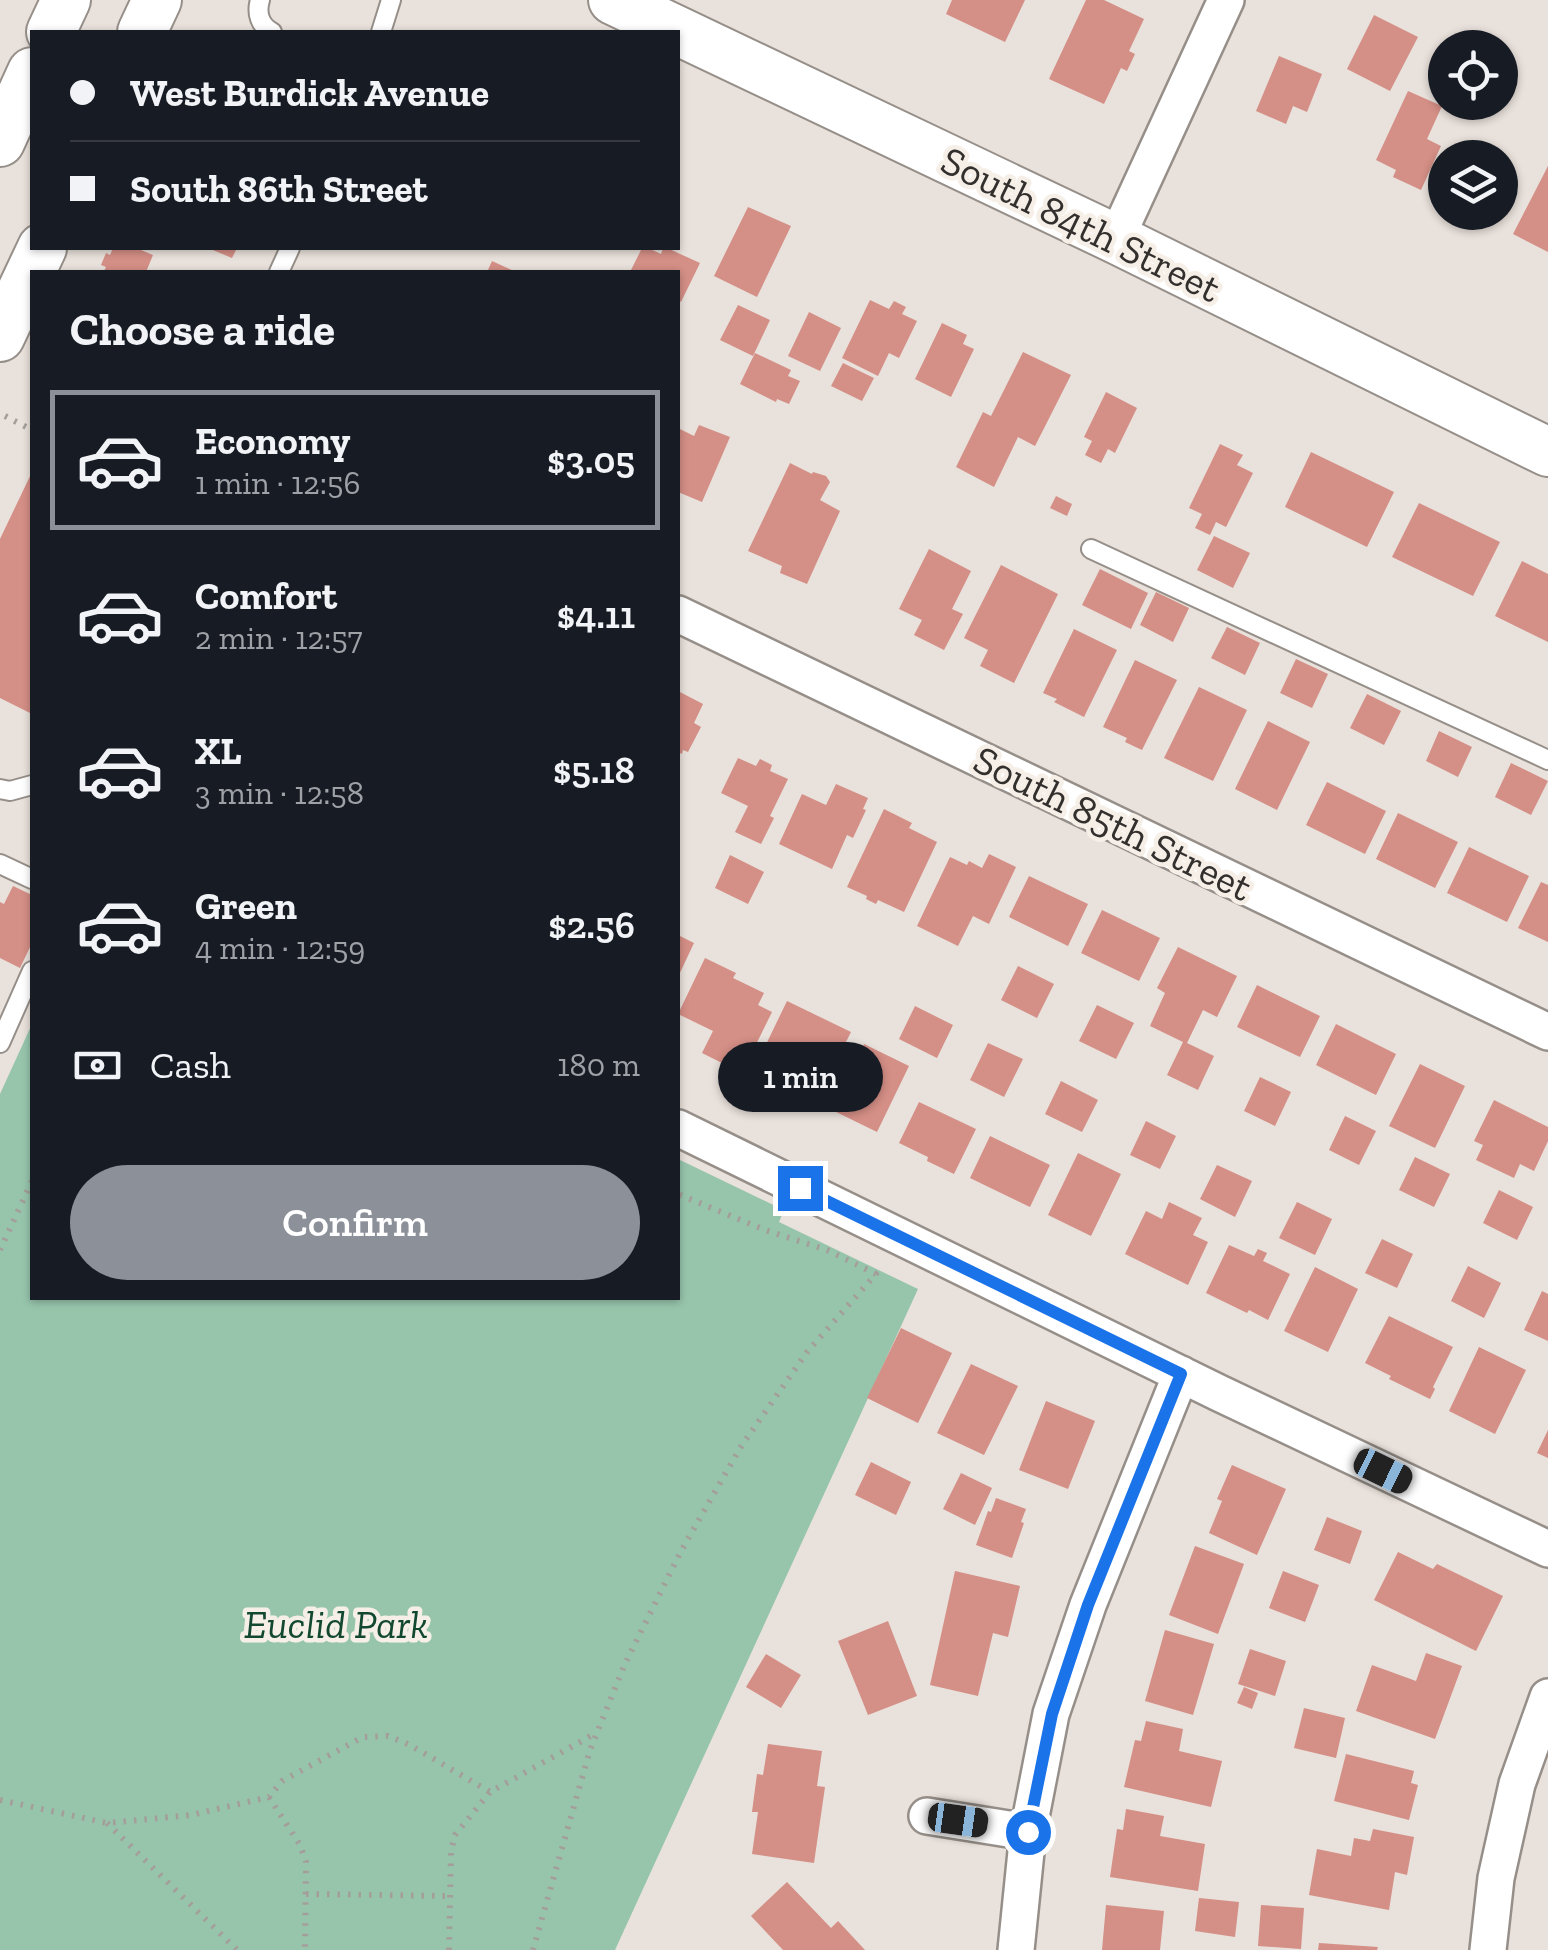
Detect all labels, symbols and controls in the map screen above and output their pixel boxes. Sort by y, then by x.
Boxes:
map controls [1428,30,1518,230]
button: locate [1428,30,1518,120]
text: West Burdick Avenue [130,70,489,116]
street label: South 84th Street [934,136,1229,312]
button: layers [1428,140,1518,230]
text: South 86th Street [130,166,428,212]
text: Choose a ride [70,303,335,357]
icon: car [75,415,165,505]
text: Economy [195,418,350,464]
text: $3.05 [547,437,635,483]
text: 1 min · 12:56 [195,464,360,502]
icon: car [75,570,165,660]
text: Comfort [195,573,337,619]
text: $4.11 [557,592,635,638]
text: 2 min · 12:57 [195,619,363,657]
icon: car [75,725,165,815]
text: XL [195,728,242,774]
street label: South 85th Street [966,735,1260,911]
text: $5.18 [553,747,635,793]
text: 3 min · 12:58 [195,774,364,812]
icon: car [75,880,165,970]
text: Green [195,883,297,929]
text: $2.56 [548,902,635,948]
text: 4 min · 12:59 [195,929,365,967]
icon: cash [70,1038,125,1093]
text: Cash [150,1042,231,1088]
callout: 1 min [718,1043,882,1113]
text: 180 m [557,1046,640,1084]
text: 1 min [763,1058,838,1096]
button: Confirm [70,1165,640,1280]
route end [778,1166,823,1211]
car [1349,1444,1417,1498]
park label: Euclid Park [244,1600,428,1648]
car [926,1801,990,1839]
route start [1006,1810,1051,1855]

